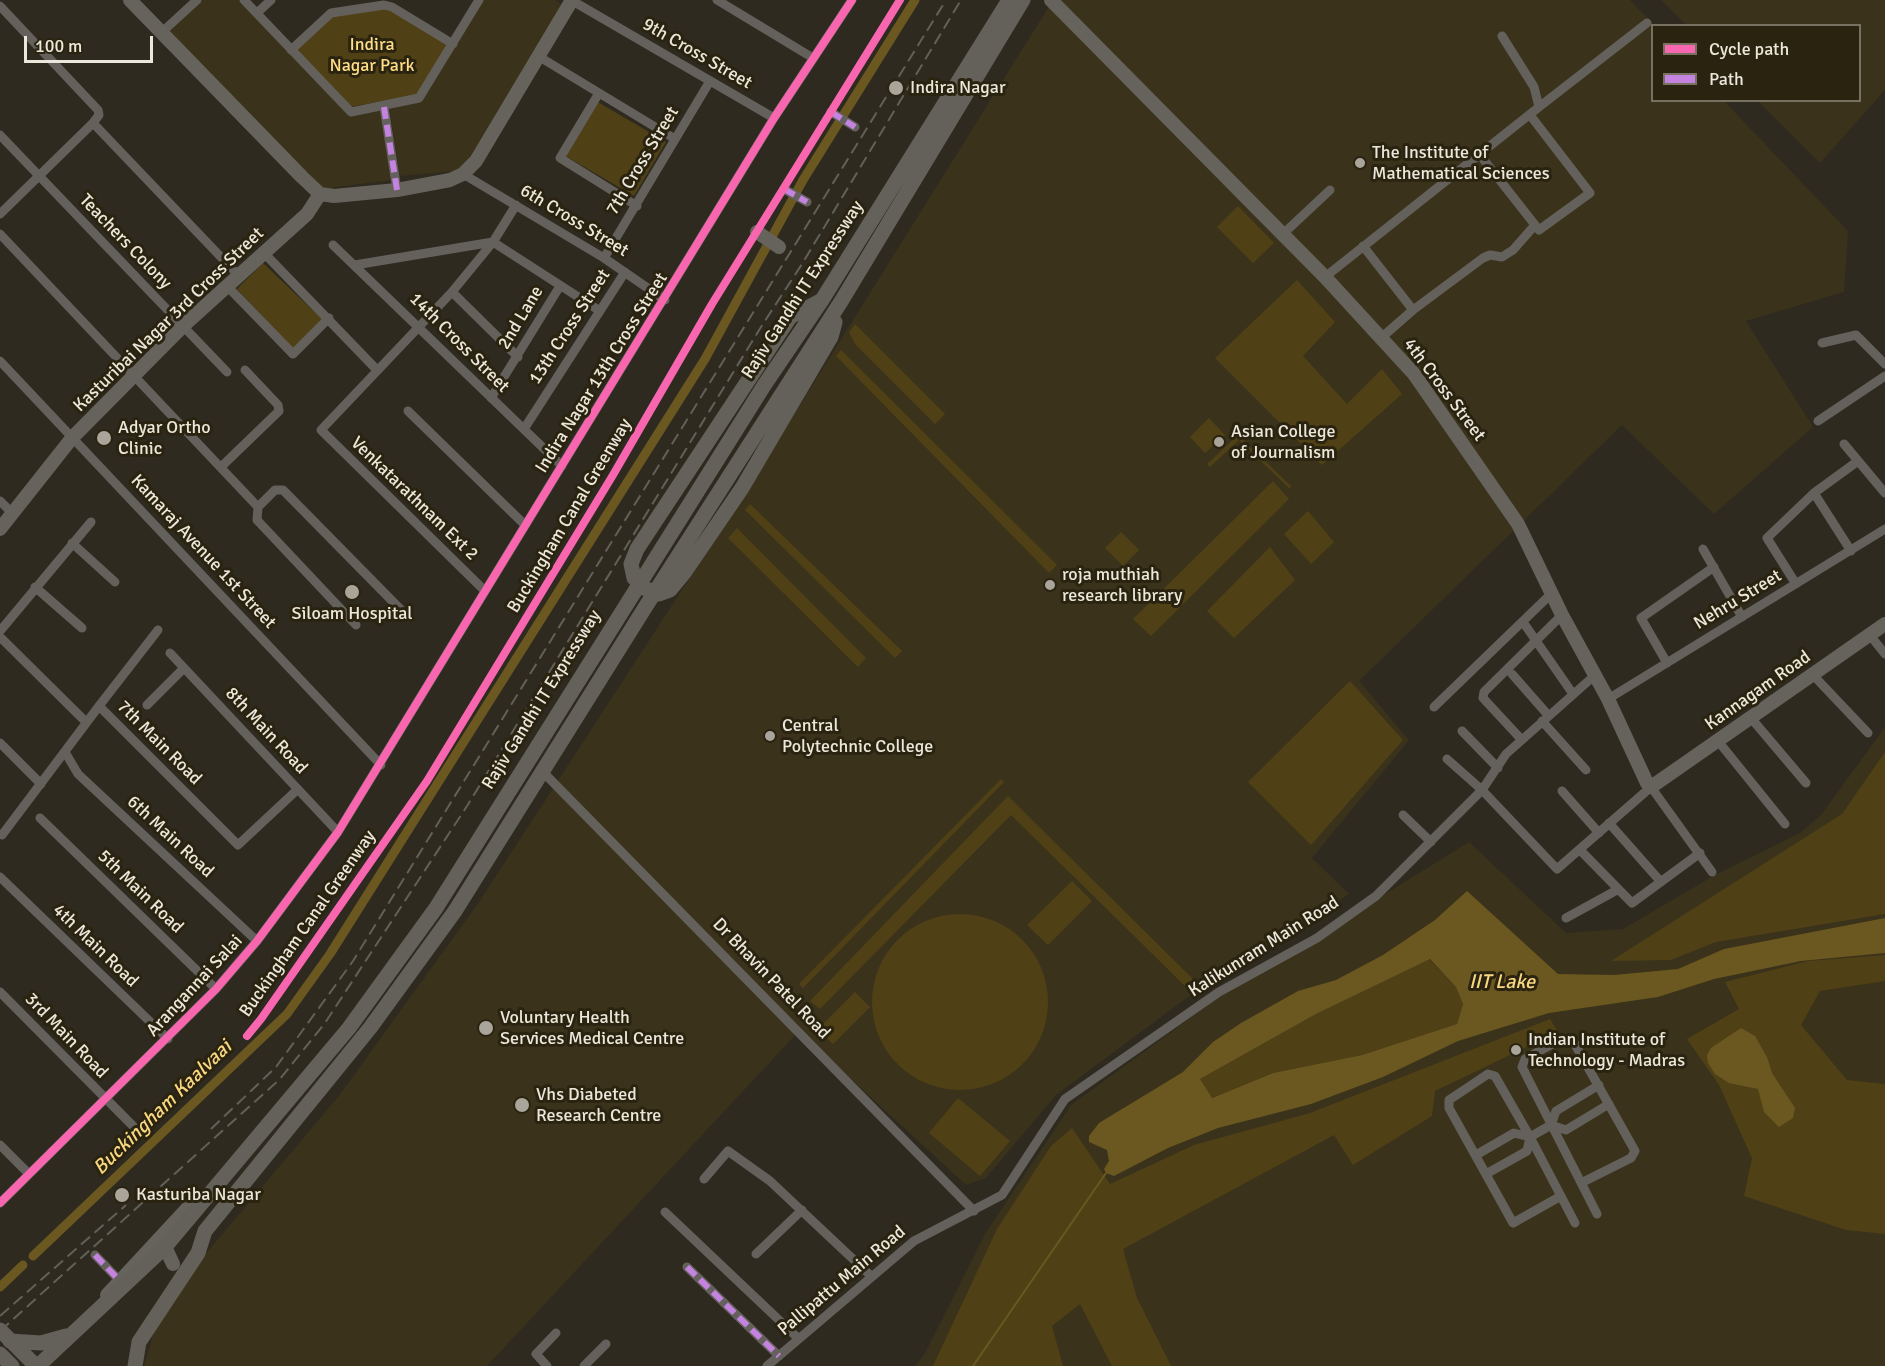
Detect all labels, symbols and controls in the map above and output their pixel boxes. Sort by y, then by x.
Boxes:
street label: 9th Cross Street [638,14,756,94]
scale bar [27,24,156,62]
legend [1651,24,1861,102]
park label: Indira Nagar Park [329,34,415,76]
text: 100 m [35,35,82,57]
text: Cycle path [1709,38,1789,60]
text: Path [1709,68,1744,90]
place label: Indira Nagar [910,77,1006,99]
marker: Indira Nagar [887,79,905,97]
street label: 7th Cross Street [602,103,684,219]
place label: The Institute of Mathematical Sciences [1372,142,1550,184]
marker: The Institute of Mathematical Sciences [1353,156,1367,170]
street label: 6th Cross Street [516,180,632,262]
street label: Teachers Colony [74,190,176,294]
street label: Rajiv Gandhi IT Expressway [737,197,869,383]
street label: Kasturibai Nagar 3rd Cross Street [69,223,269,417]
street label: 13th Cross Street [525,265,615,389]
street label: Indira Nagar 13th Cross Street [531,269,673,477]
street label: 2nd Lane [494,282,548,354]
street label: 14th Cross Street [404,288,514,398]
street label: 4th Cross Street [1398,334,1490,446]
street label: Buckingham Canal Greenway [503,415,637,617]
place label: Adyar Ortho Clinic [118,417,211,460]
place label: Asian College of Journalism [1231,421,1336,464]
marker: Adyar Ortho Clinic [95,429,113,447]
street label: Venkatarathnam Ext 2 [346,433,482,565]
marker: Asian College of Journalism [1212,435,1226,449]
street label: Kamaraj Avenue 1st Street [126,470,280,634]
place label: roja muthiah research library [1062,564,1183,606]
street label: Nehru Street [1690,565,1786,635]
marker: roja muthiah research library [1043,578,1057,592]
marker: Siloam Hospital [343,583,361,601]
place label: Siloam Hospital [291,603,413,625]
street label: Rajiv Gandhi IT Expressway [478,606,606,794]
street label: Kannagam Road [1701,647,1815,735]
street label: 8th Main Road [220,683,312,779]
street label: 7th Main Road [112,696,206,790]
place label: Central Polytechnic College [782,715,933,758]
marker: Central Polytechnic College [763,729,777,743]
street label: 6th Main Road [122,791,218,883]
street label: Buckingham Canal Greenway [235,826,381,1022]
street label: 5th Main Road [93,846,187,938]
street label: Kalikunram Main Road [1185,892,1343,1002]
street label: 4th Main Road [48,900,142,992]
street label: Dr Bhavin Patel Road [708,914,834,1044]
street label: Arangannai Salai [142,931,248,1041]
water label: IIT Lake [1469,971,1535,995]
street label: 3rd Main Road [20,989,112,1083]
place label: Voluntary Health Services Medical Centre [500,1007,684,1050]
marker: Voluntary Health Services Medical Centre [477,1019,495,1037]
place label: Indian Institute of Technology - Madras [1528,1029,1685,1072]
water label: Buckingham Kaalvaai [89,1036,237,1180]
marker: Indian Institute of Technology - Madras [1509,1043,1523,1057]
place label: Vhs Diabeted Research Centre [536,1084,661,1126]
marker: Vhs Diabeted Research Centre [513,1096,531,1114]
place label: Kasturiba Nagar [136,1184,261,1206]
marker: Kasturiba Nagar [113,1186,131,1204]
street label: Pallipattu Main Road [774,1221,910,1341]

